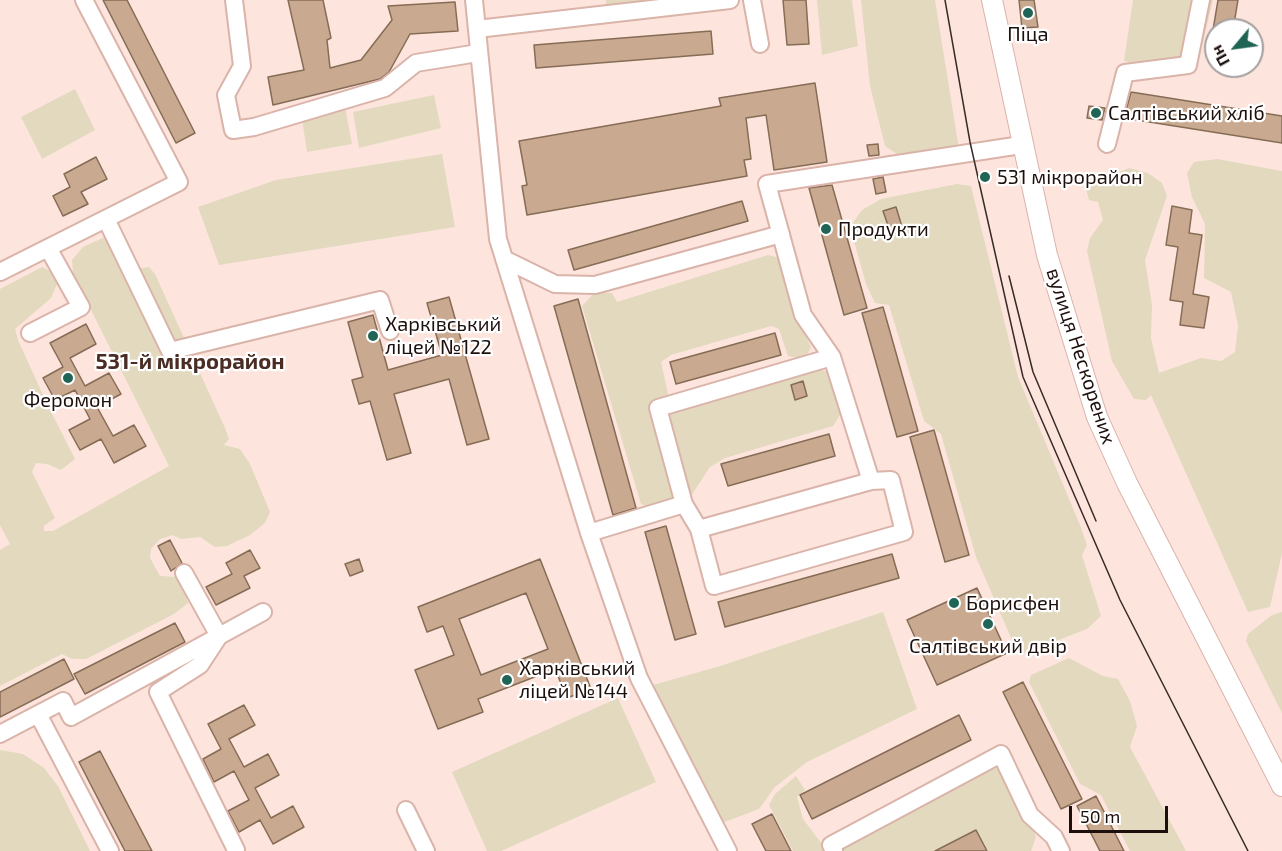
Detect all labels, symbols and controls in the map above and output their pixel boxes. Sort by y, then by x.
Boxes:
marker: Піца [1021,6,1035,20]
north arrow [1204,18,1264,78]
place label: Піца [1007,22,1049,46]
text: Пн [1206,42,1233,70]
place label: Салтівський хліб [1108,101,1265,125]
marker: Салтівський хліб [1089,106,1103,120]
place label: 531 мікрорайон [997,165,1143,189]
marker: 531 мікрорайон [978,170,992,184]
place label: Продукти [838,217,929,241]
marker: Продукти [819,222,833,236]
street label: вулиця Нескорених [1041,265,1121,447]
place label: Харківський ліцей №122 [385,312,501,359]
marker: Харківський ліцей №122 [366,329,380,343]
district label: 531-й мікрорайон [95,349,285,375]
marker: Феромон [61,371,75,385]
place label: Феромон [24,388,112,412]
place label: Борисфен [966,591,1059,615]
marker: Борисфен [947,596,961,610]
marker: Салтівський двір [981,617,995,631]
place label: Салтівський двір [909,634,1067,658]
place label: Харківський ліцей №144 [519,656,635,703]
marker: Харківський ліцей №144 [500,673,514,687]
scale bar [1072,794,1171,832]
text: 50 m [1080,805,1120,827]

